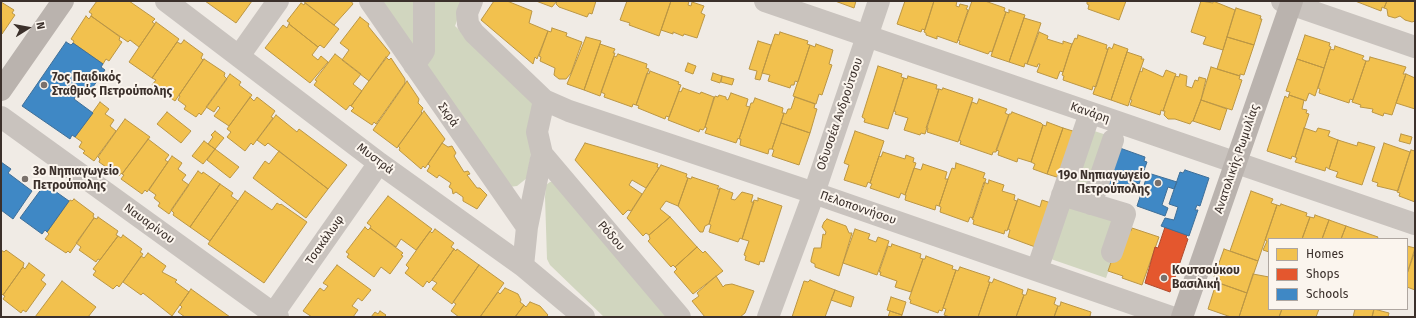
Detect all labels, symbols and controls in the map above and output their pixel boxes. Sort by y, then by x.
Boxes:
north arrow [8,8,48,48]
text: N [33,21,47,30]
street label: Οδυσσέα Ανδρούτσου [814,56,866,172]
place label: 7ος Παιδικός Σταθμός Πετρούπολης [52,71,172,99]
marker: 7ος Παιδικός Σταθμός Πετρούπολης [39,80,49,90]
street label: Σκρά [435,100,461,130]
street label: Κανάρη [1068,100,1112,126]
street label: Ανατολικής Ρωμυλίας [1212,103,1262,215]
street label: Μυστρά [354,140,396,178]
place label: 3ο Νηπιαγωγείο Πετρούπολης [33,165,119,193]
place label: 19ο Νηπιαγωγείο Πετρούπολης [1058,169,1150,197]
marker: 3ο Νηπιαγωγείο Πετρούπολης [20,174,30,184]
marker: 19ο Νηπιαγωγείο Πετρούπολης [1153,178,1163,188]
street label: Πελοποννήσου [818,188,898,228]
street label: Ναυαρίνου [121,201,177,247]
street label: Τσακάλωφ [303,213,347,267]
street label: Ρόδου [594,218,628,254]
legend [1268,238,1408,310]
text: Homes [1306,247,1344,261]
place label: Κουτσούκου Βασιλική [1172,264,1240,292]
text: Shops [1306,267,1339,281]
marker: Κουτσούκου Βασιλική [1159,273,1169,283]
text: Schools [1306,287,1348,301]

